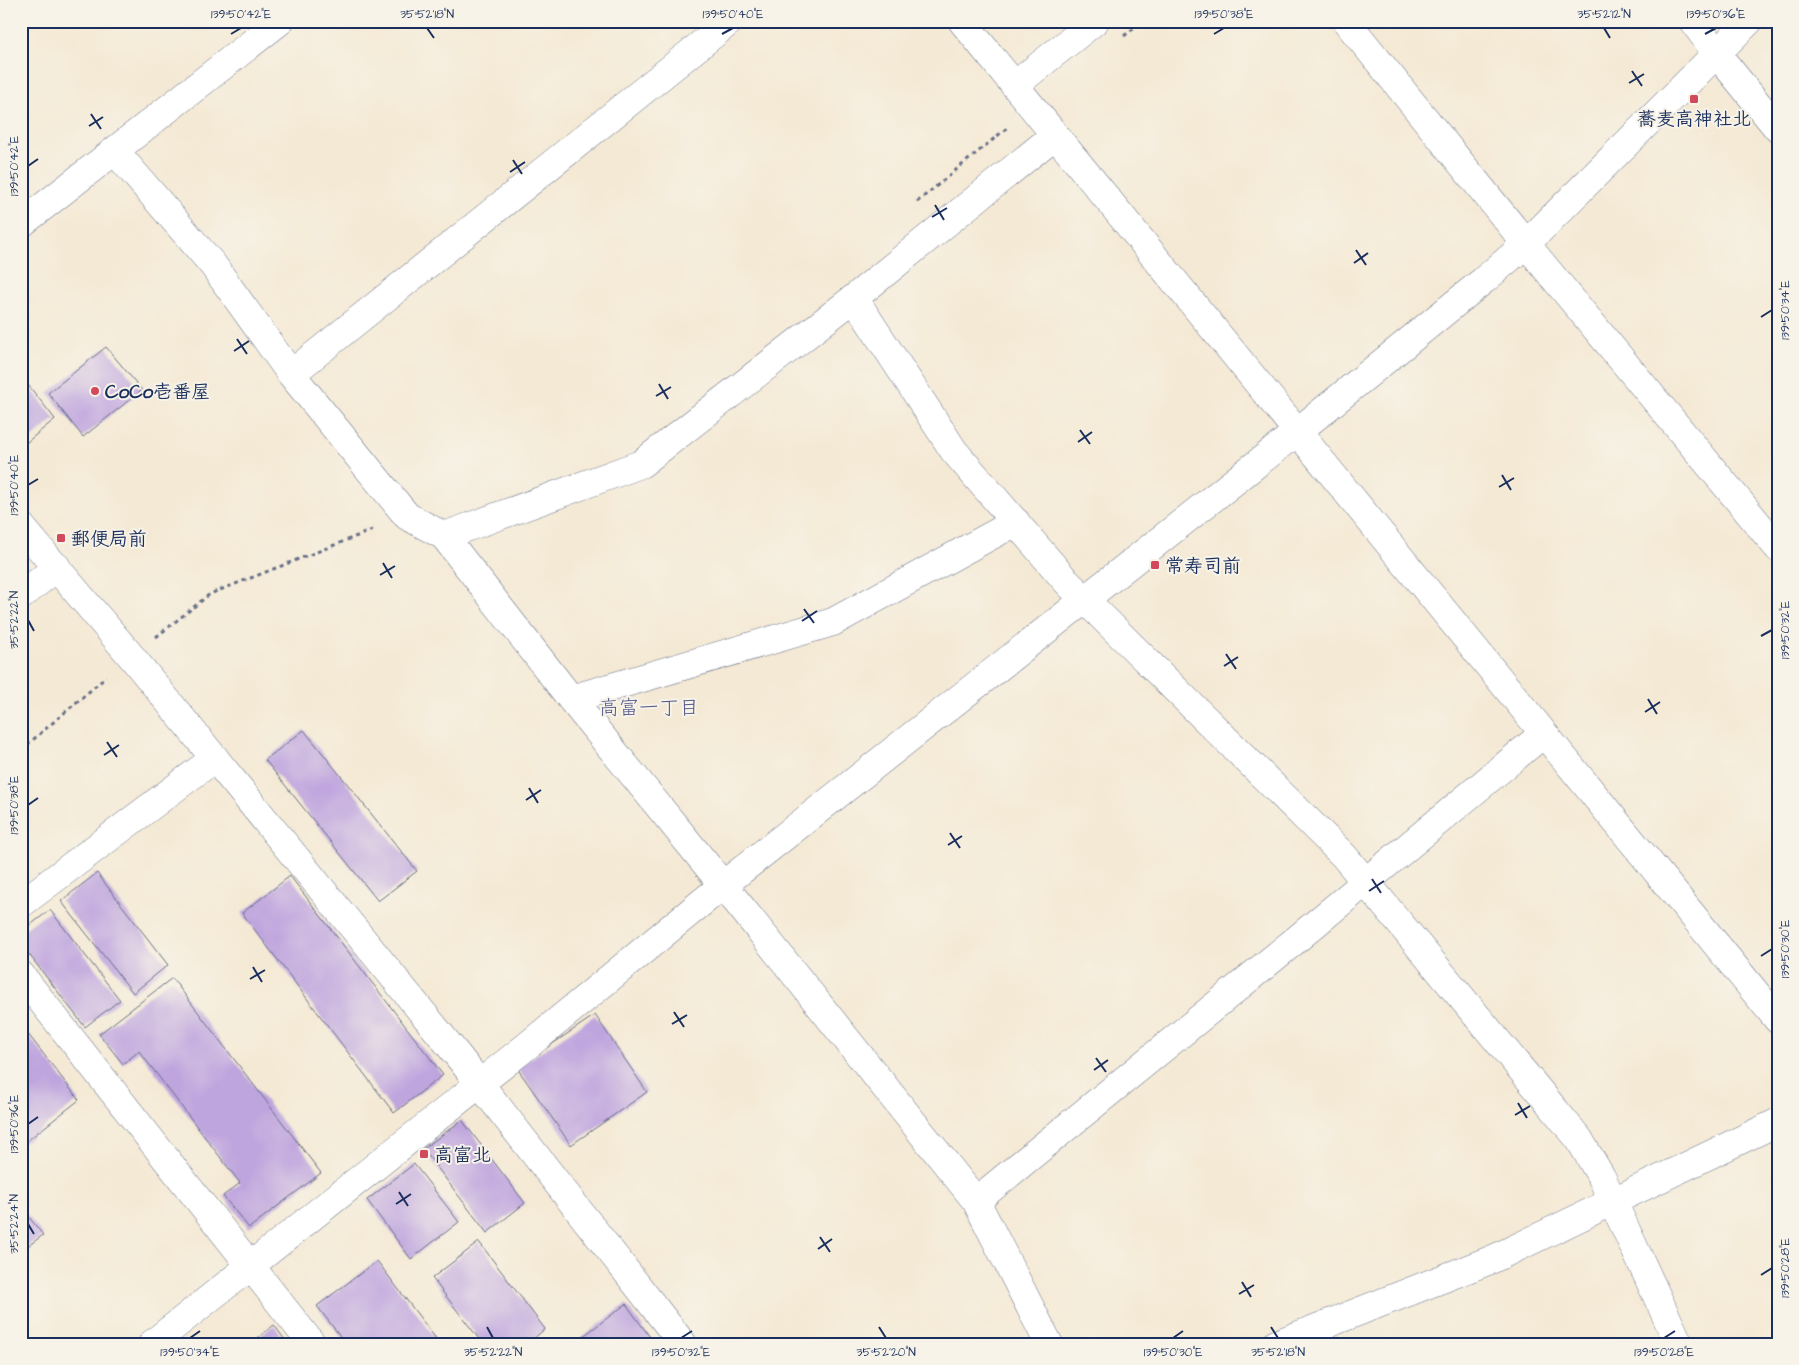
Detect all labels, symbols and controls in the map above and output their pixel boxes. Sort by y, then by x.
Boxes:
text: 139°50'42"E [211,6,271,23]
text: 35°52'18"N [400,6,455,23]
text: 139°50'40"E [703,6,763,23]
text: 139°50'38"E [1195,6,1253,23]
text: 35°52'12"N [1577,6,1631,23]
text: 139°50'36"E [1687,6,1745,23]
marker: 蕎麦高神社北 [1688,93,1700,105]
place label: 蕎麦高神社北 [1637,106,1751,133]
text: 139°50'42"E [6,136,23,196]
text: 139°50'34"E [1777,280,1794,340]
place label: CoCo壱番屋 [105,379,210,406]
marker: CoCo壱番屋 [89,385,101,397]
text: 139°50'40"E [6,455,23,515]
place label: 郵便局前 [71,526,147,553]
marker: 郵便局前 [55,532,67,544]
place label: 常寿司前 [1165,553,1241,580]
marker: 常寿司前 [1149,559,1161,571]
text: 35°52'22"N [6,590,23,649]
text: 139°50'32"E [1777,601,1794,659]
district label: 高富一丁目 [599,694,699,722]
text: 139°50'38"E [6,776,23,834]
text: 139°50'30"E [1777,920,1794,978]
text: 139°50'36"E [6,1095,23,1153]
place label: 高富北 [434,1142,491,1169]
marker: 高富北 [418,1148,430,1160]
text: 35°52'24"N [6,1194,23,1254]
text: 139°50'28"E [1777,1238,1794,1298]
text: 139°50'34"E [160,1344,220,1361]
text: 35°52'22"N [464,1344,523,1361]
text: 139°50'32"E [652,1344,710,1361]
text: 35°52'20"N [856,1344,916,1361]
text: 139°50'30"E [1144,1344,1202,1361]
text: 35°52'18"N [1251,1344,1306,1361]
text: 139°50'28"E [1634,1344,1694,1361]

